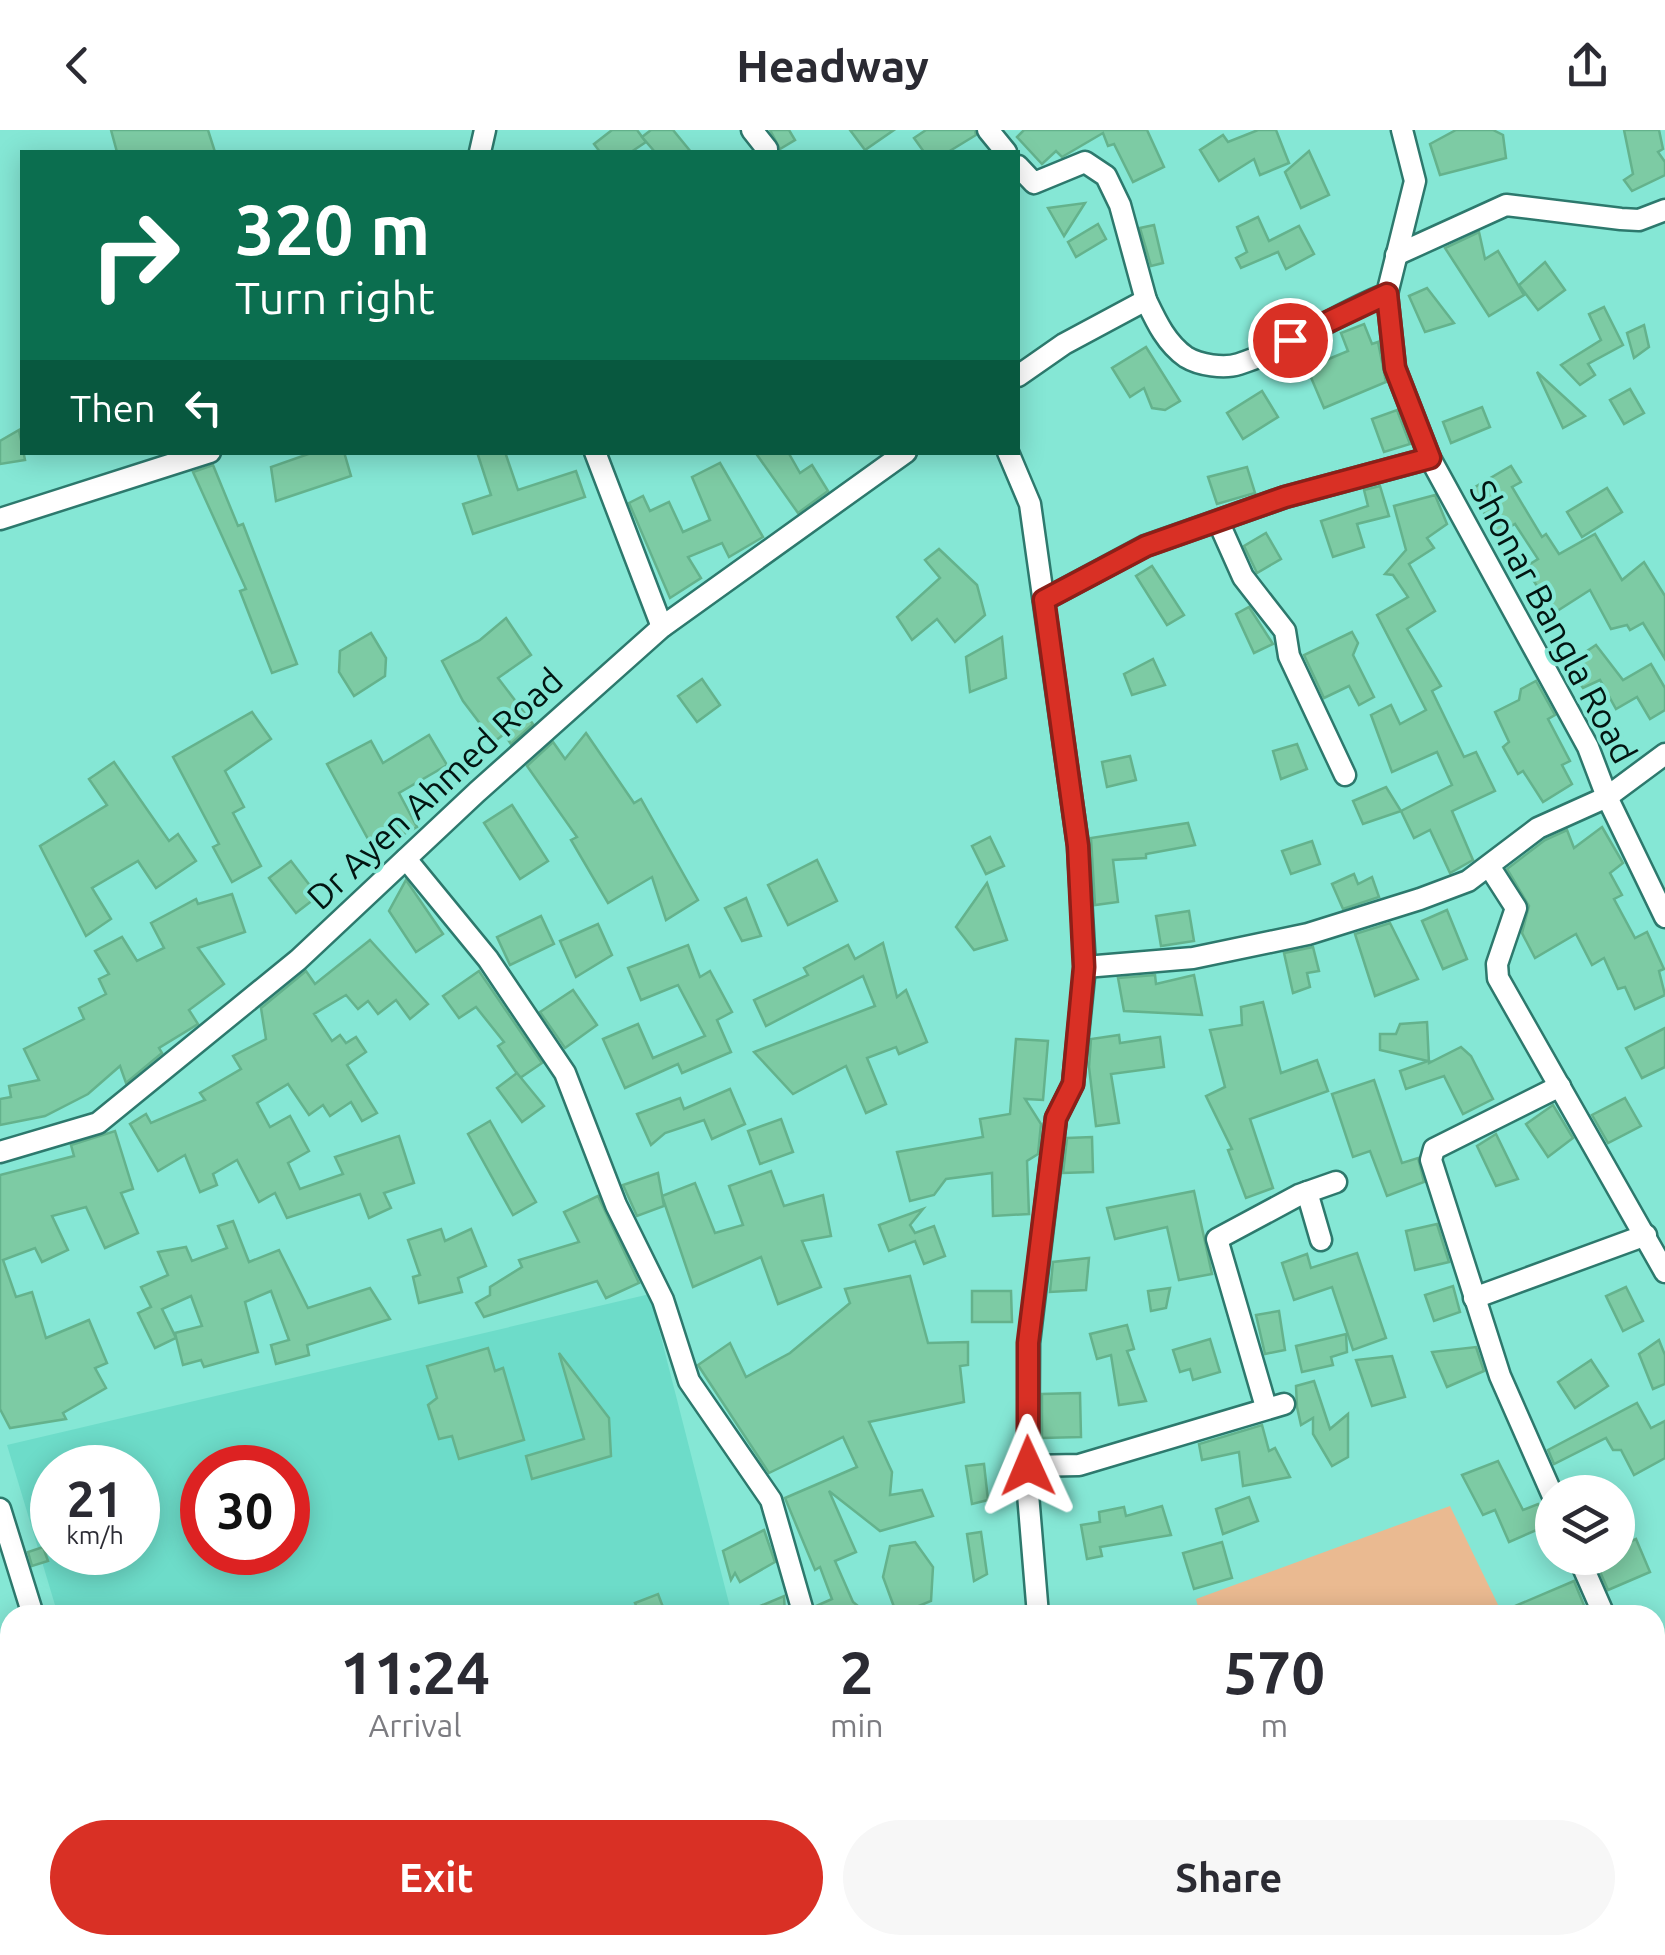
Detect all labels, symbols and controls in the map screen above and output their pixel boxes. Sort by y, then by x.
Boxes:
icon: back [50,38,105,93]
icon: share [1560,38,1615,93]
text: Headway [736,40,929,91]
icon: right [70,190,200,320]
text: 320 m [235,190,430,268]
text: Turn right [235,272,435,323]
pin [1248,298,1333,383]
icon: arrive [1263,313,1318,368]
icon: left [176,380,231,435]
text: Then [70,387,156,429]
street label: Shonar Bangla Road [1462,473,1645,770]
street label: Dr Ayen Ahmed Road [298,660,570,917]
position arrow [976,1414,1080,1518]
speed limit sign: 30 [180,1445,310,1575]
text: 21 [67,1470,123,1526]
map controls [1535,1475,1635,1575]
button: layers [1535,1475,1635,1575]
text: km/h [66,1521,124,1549]
text: 11:24 [340,1638,490,1705]
text: 2 [840,1638,874,1705]
text: 570 [1224,1638,1325,1705]
text: Arrival [368,1707,462,1743]
text: min [830,1707,884,1743]
text: m [1260,1707,1288,1743]
button: Exit [50,1820,823,1935]
button: Share [843,1820,1615,1935]

